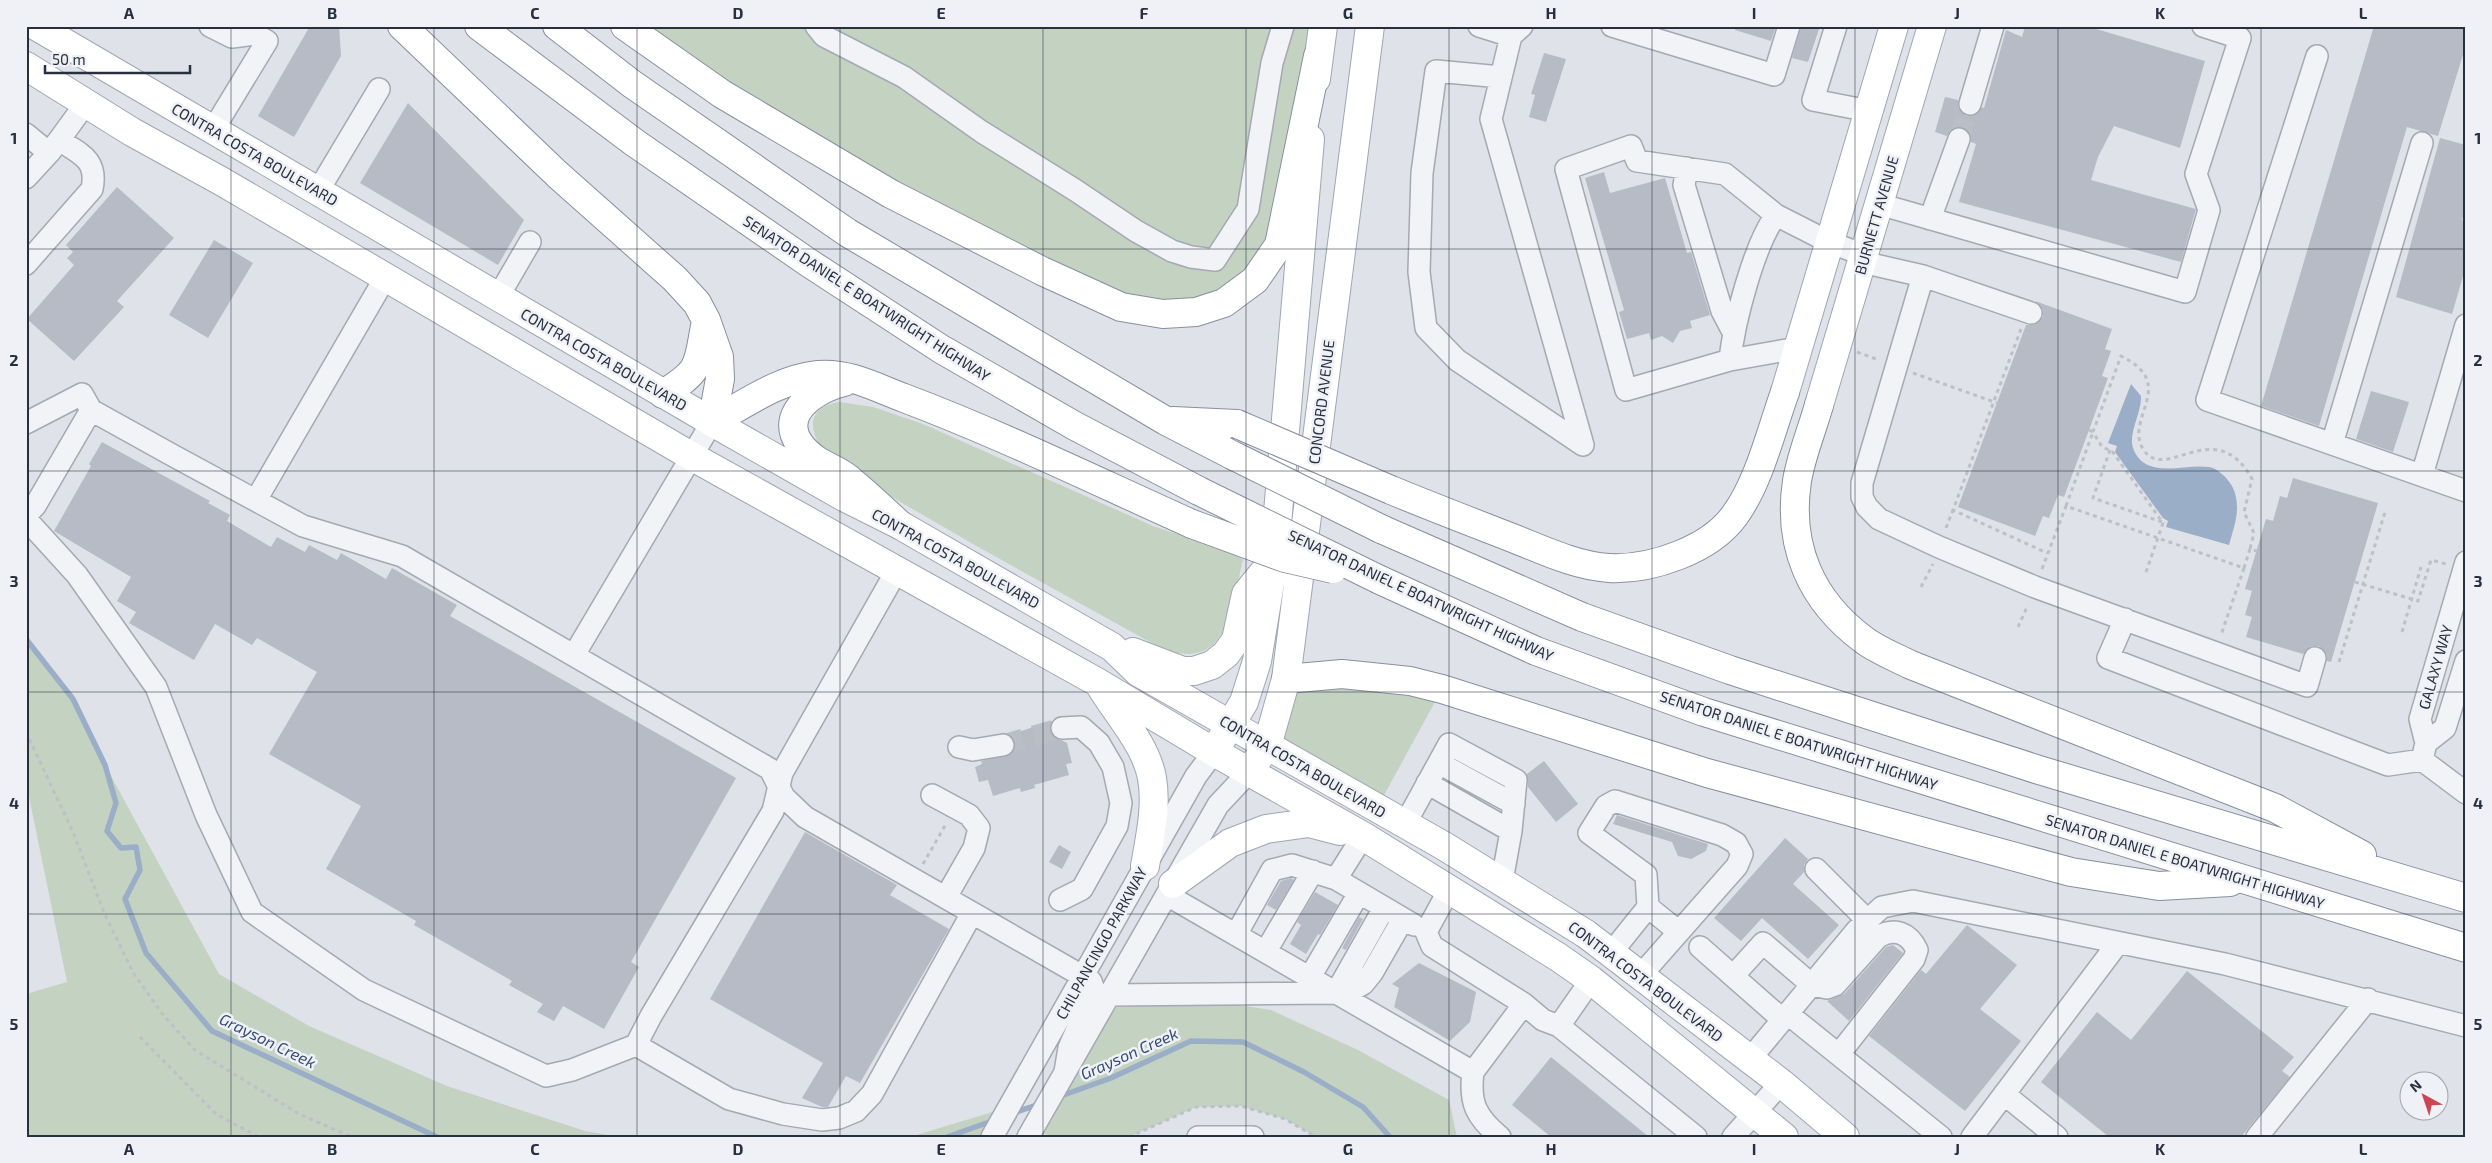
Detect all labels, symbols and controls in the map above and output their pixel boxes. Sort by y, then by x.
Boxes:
text: A [124,3,135,22]
text: B [327,3,337,22]
text: C [530,3,540,22]
text: D [733,3,744,22]
text: E [936,3,946,22]
text: F [1140,3,1149,22]
text: G [1343,3,1353,22]
text: H [1545,3,1557,22]
text: I [1752,3,1756,22]
text: J [1954,3,1960,22]
text: K [2155,3,2166,22]
text: L [2359,3,2368,22]
scale bar [45,42,190,74]
text: 50 m [52,50,86,68]
street label: CONTRA COSTA BOULEVARD [169,99,341,209]
text: 1 [11,128,17,147]
text: 1 [2475,128,2481,147]
street label: BURNETT AVENUE [1850,153,1902,277]
street label: SENATOR DANIEL E BOATWRIGHT HIGHWAY [740,211,994,385]
street label: CONTRA COSTA BOULEVARD [518,304,690,414]
street label: CONCORD AVENUE [1304,339,1338,465]
text: 2 [9,350,19,369]
text: 2 [2473,350,2483,369]
street label: CONTRA COSTA BOULEVARD [869,504,1043,612]
street label: SENATOR DANIEL E BOATWRIGHT HIGHWAY [1285,525,1557,665]
text: 3 [9,571,19,590]
text: 3 [2473,571,2483,590]
street label: GALAXY WAY [2414,622,2456,711]
street label: SENATOR DANIEL E BOATWRIGHT HIGHWAY [1658,686,1941,794]
street label: CONTRA COSTA BOULEVARD [1217,711,1389,821]
text: 4 [9,793,19,812]
text: 4 [2473,793,2483,812]
street label: SENATOR DANIEL E BOATWRIGHT HIGHWAY [2043,810,2327,912]
street label: CHILPANCINGO PARKWAY [1052,863,1151,1022]
street label: CONTRA COSTA BOULEVARD [1565,917,1727,1045]
water label: Grayson Creek [216,1009,319,1072]
text: 5 [10,1014,19,1033]
text: 5 [2474,1014,2483,1033]
water label: Grayson Creek [1077,1023,1181,1084]
north arrow [2400,1070,2450,1120]
text: N [2406,1076,2425,1095]
text: A [124,1139,135,1158]
text: B [327,1139,337,1158]
text: C [530,1139,540,1158]
text: D [733,1139,744,1158]
text: E [936,1139,946,1158]
text: F [1140,1139,1149,1158]
text: G [1343,1139,1353,1158]
text: H [1545,1139,1557,1158]
text: I [1752,1139,1756,1158]
text: J [1954,1139,1960,1158]
text: K [2155,1139,2166,1158]
text: L [2359,1139,2368,1158]

